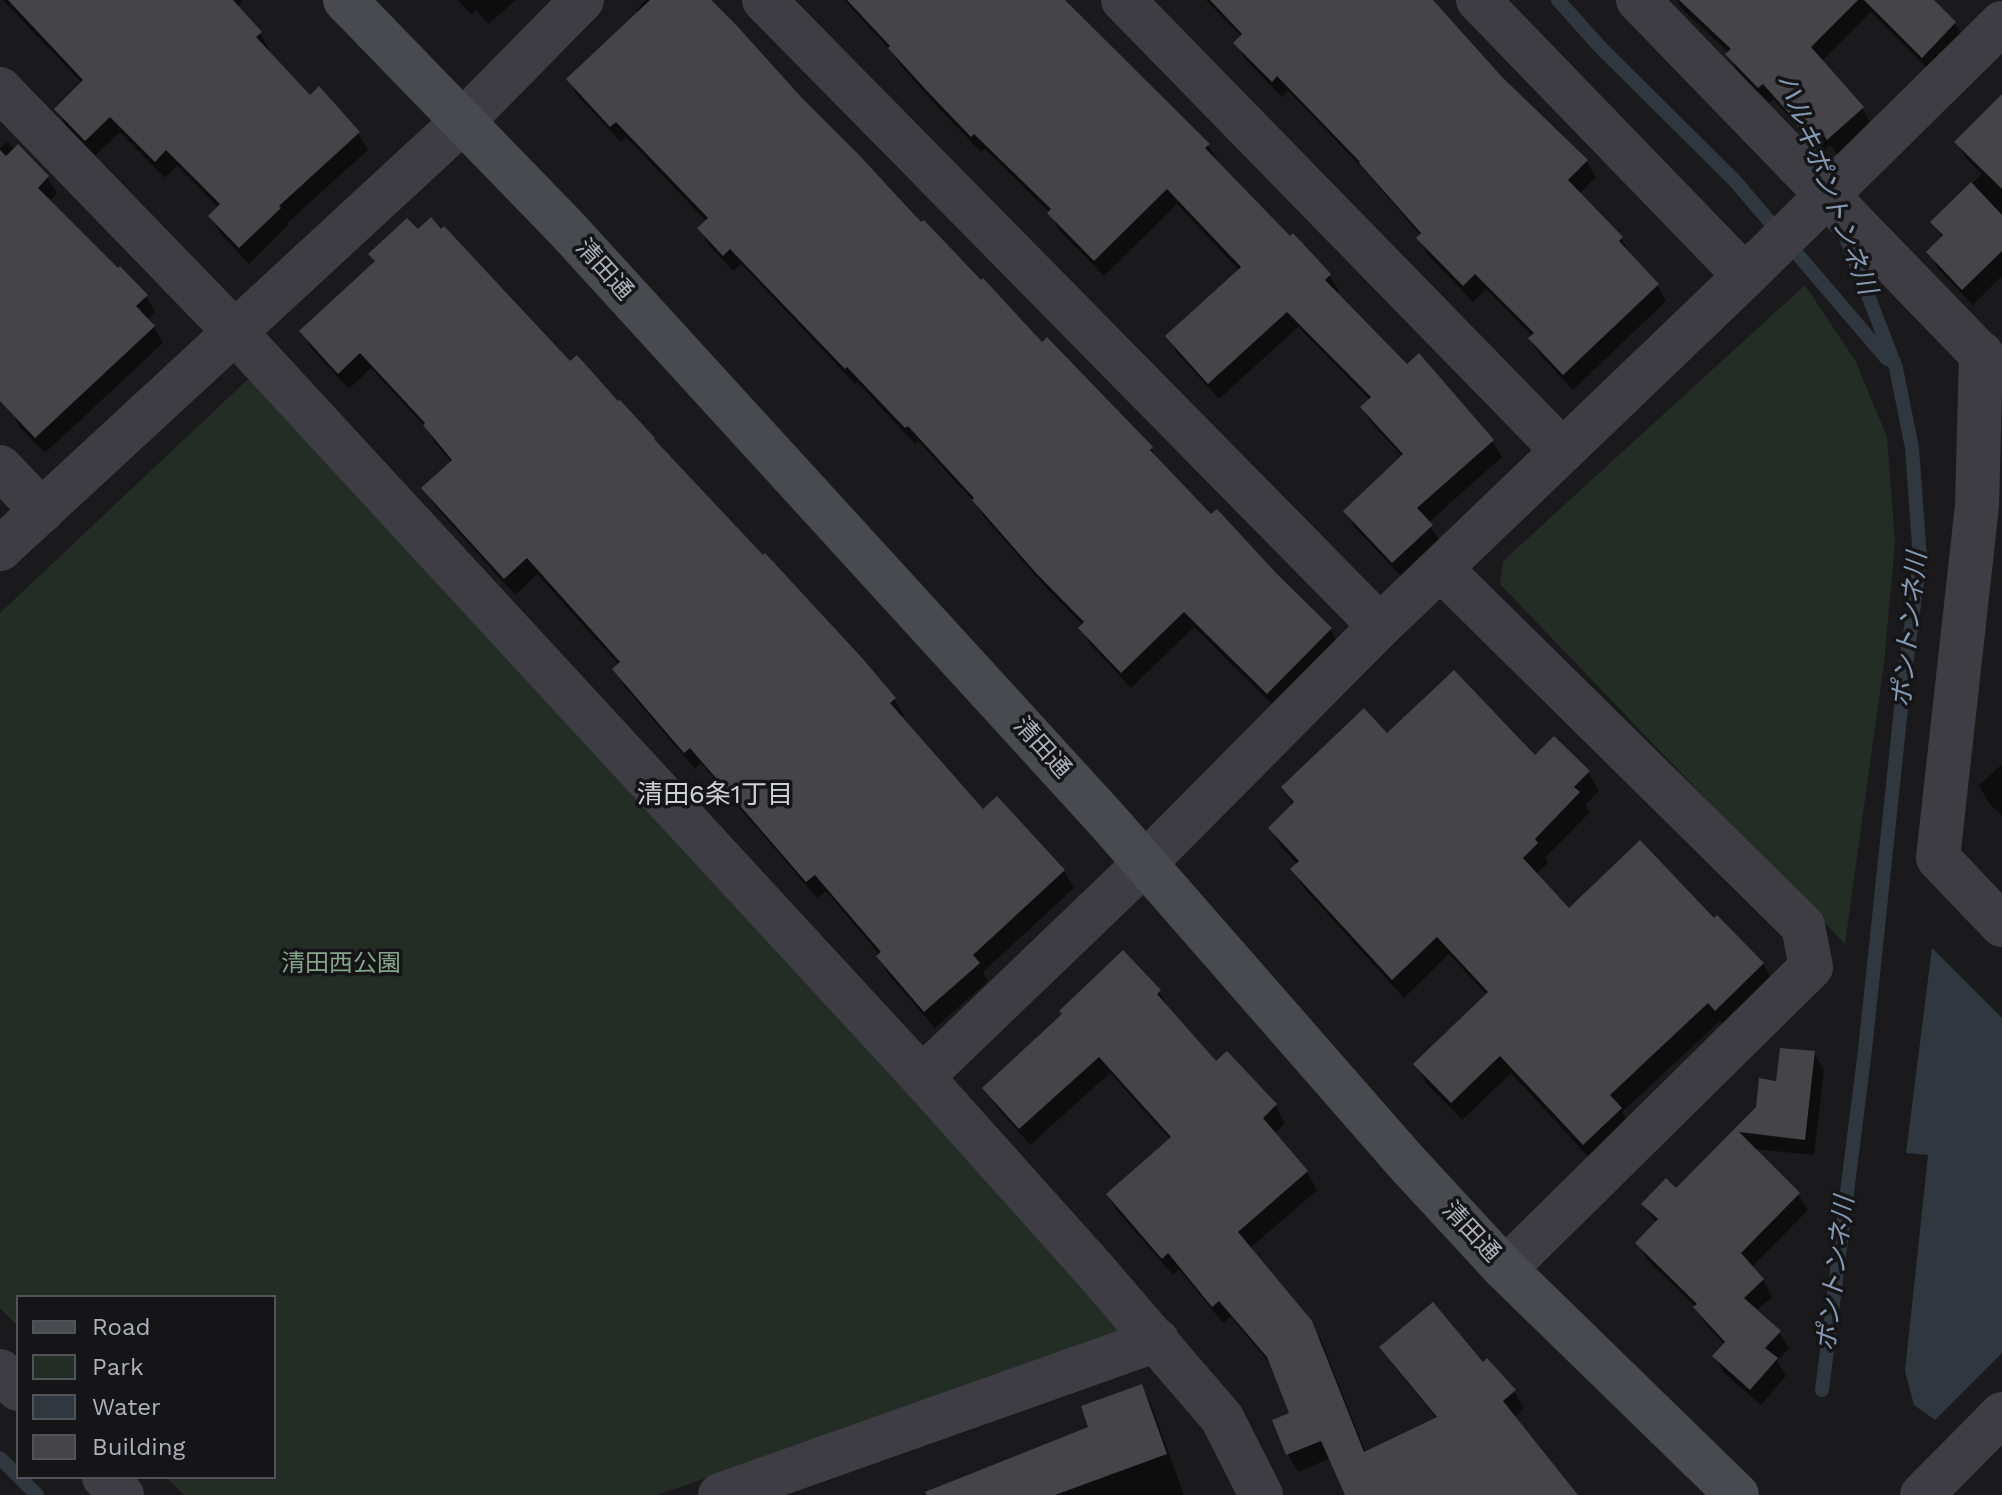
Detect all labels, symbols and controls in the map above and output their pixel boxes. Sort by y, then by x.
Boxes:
water label: ハルキポントンネ川 [1770,69,1882,299]
street label: 清田通 [569,234,639,306]
water label: ポントンネ川 [1886,551,1934,709]
street label: 清田通 [1007,712,1077,784]
district label: 清田6条1丁目 [637,779,793,811]
park label: 清田西公園 [281,950,401,978]
water label: ポントンネ川 [1811,1195,1861,1353]
street label: 清田通 [1436,1196,1506,1268]
legend [16,1295,276,1479]
text: Road [92,1313,151,1341]
text: Park [92,1353,144,1381]
text: Water [92,1393,161,1421]
text: Building [92,1433,185,1461]

